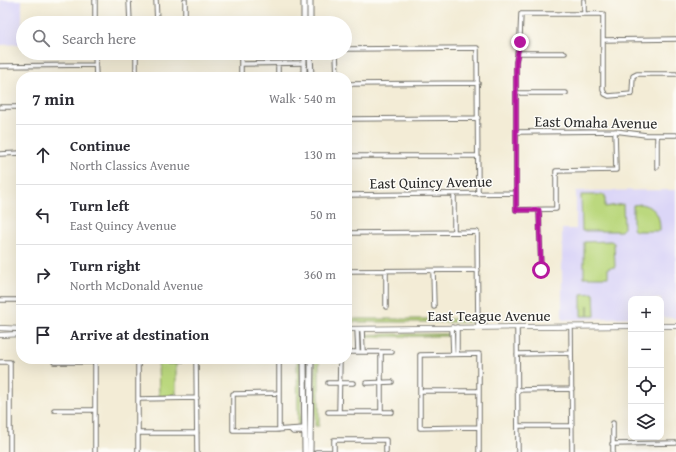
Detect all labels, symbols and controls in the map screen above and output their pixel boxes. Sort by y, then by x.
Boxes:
search box [16,16,352,60]
icon: search [30,27,52,49]
text: Search here [62,28,136,49]
route end [511,33,529,51]
text: 7 min [32,86,74,111]
text: Walk · 540 m [269,89,336,108]
street label: East Omaha Avenue [535,110,657,134]
text: Continue [70,135,131,156]
icon: ahead [32,144,54,166]
text: 130 m [304,145,336,164]
text: North Classics Avenue [70,156,190,175]
street label: East Quincy Avenue [370,170,492,194]
text: Turn left [70,195,129,216]
icon: left [32,204,54,226]
text: 50 m [310,205,336,224]
text: East Quincy Avenue [70,216,176,235]
text: Turn right [70,255,141,276]
route start [532,261,550,279]
icon: right [32,264,54,286]
text: 360 m [304,265,336,284]
text: North McDonald Avenue [70,276,203,295]
map controls [628,296,664,440]
button: + [628,296,664,332]
street label: East Teague Avenue [427,305,551,326]
icon: arrive [32,324,54,346]
text: Arrive at destination [70,324,209,345]
button: − [628,332,664,368]
button: locate [628,368,664,404]
button: layers [628,404,664,440]

